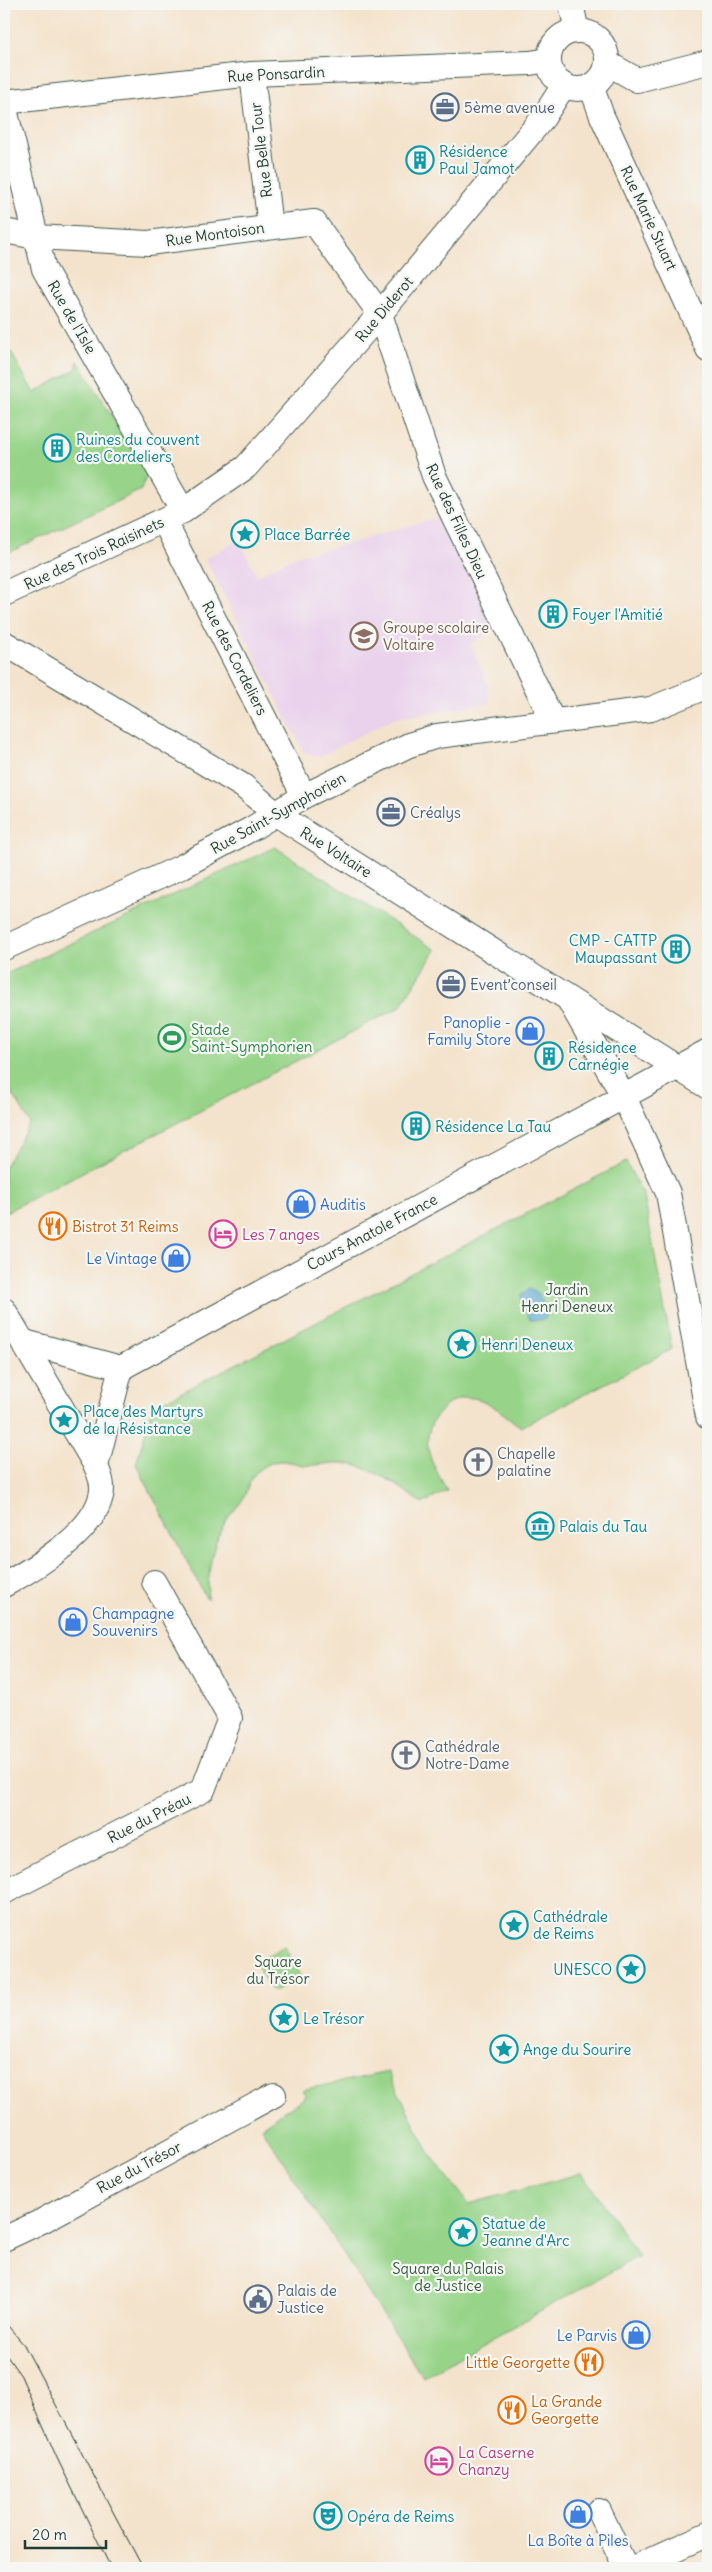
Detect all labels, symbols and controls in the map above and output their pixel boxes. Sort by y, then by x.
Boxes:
street label: Rue Ponsardin [227,62,326,86]
office icon: 5ème avenue [430,92,460,122]
place label: 5ème avenue [464,98,555,117]
street label: Rue Belle Tour [246,101,276,199]
place label: Résidence Paul Jamot [439,142,515,178]
building icon: Résidence Paul Jamot [405,145,435,175]
street label: Rue Marie Stuart [616,163,682,273]
street label: Rue Montoison [164,218,266,250]
street label: Rue Diderot [351,272,417,346]
street label: Rue de l'Isle [43,277,101,357]
place label: Ruines du couvent des Cordeliers [76,430,200,466]
building icon: Ruines du couvent des Cordeliers [42,433,72,463]
street label: Rue des Filles Dieu [422,460,492,582]
street label: Rue des Trois Raisinets [21,512,167,594]
place icon: Place Barrée [230,519,260,549]
place label: Place Barrée [264,525,350,544]
street label: Rue des Cordeliers [198,598,272,718]
building icon: Foyer l'Amitié [538,599,568,629]
place label: Foyer l'Amitié [572,605,663,624]
place label: Groupe scolaire Voltaire [383,618,489,654]
school or university icon: Groupe scolaire Voltaire [349,621,379,651]
street label: Rue Saint-Symphorien [207,768,349,858]
office icon: Créalys [376,797,406,827]
place label: Créalys [410,803,461,822]
street label: Rue Voltaire [297,822,375,882]
place label: CMP - CATTP Maupassant [569,931,657,967]
building icon: CMP - CATTP Maupassant [661,934,691,964]
office icon: Event’conseil [436,969,466,999]
place label: Event’conseil [470,975,557,994]
place label: Panoplie - Family Store [427,1013,511,1049]
shop icon: Panoplie - Family Store [515,1016,545,1046]
place label: Stade Saint-Symphorien [191,1020,313,1056]
sports icon: Stade Saint-Symphorien [157,1023,187,1053]
place label: Résidence Carnégie [568,1038,636,1074]
building icon: Résidence Carnégie [534,1041,564,1071]
building icon: Résidence La Tau [401,1111,431,1141]
place label: Résidence La Tau [435,1117,552,1136]
shop icon: Auditis [286,1189,316,1219]
street label: Cours Anatole France [303,1189,441,1275]
place label: Auditis [320,1195,366,1214]
restaurant icon: Bistrot 31 Reims [38,1211,68,1241]
place label: Bistrot 31 Reims [72,1217,179,1236]
hotel icon: Les 7 anges [208,1219,238,1249]
place label: Les 7 anges [242,1225,320,1244]
shop icon: Le Vintage [161,1243,191,1273]
place label: Le Vintage [86,1249,157,1268]
park label: Jardin Henri Deneux [521,1280,614,1316]
place icon: Henri Deneux [447,1329,477,1359]
place label: Henri Deneux [481,1335,574,1354]
place label: Place des Martyrs de la Résistance [83,1402,204,1438]
place icon: Place des Martyrs de la Résistance [49,1405,79,1435]
place label: Chapelle palatine [497,1444,556,1480]
church icon: Chapelle palatine [463,1447,493,1477]
museum icon: Palais du Tau [525,1511,555,1541]
place label: Palais du Tau [559,1517,647,1536]
place label: Champagne Souvenirs [92,1604,174,1640]
shop icon: Champagne Souvenirs [58,1607,88,1637]
place label: Cathédrale Notre-Dame [425,1737,509,1773]
church icon: Cathédrale Notre-Dame [391,1740,421,1770]
street label: Rue du Préau [104,1789,194,1847]
place label: Cathédrale de Reims [533,1907,608,1943]
place icon: Cathédrale de Reims [499,1910,529,1940]
park label: Square du Trésor [246,1952,310,1988]
place icon: UNESCO [616,1954,646,1984]
place label: UNESCO [553,1960,612,1979]
place icon: Le Trésor [269,2003,299,2033]
place label: Le Trésor [303,2009,364,2028]
place icon: Ange du Sourire [489,2034,519,2064]
place label: Ange du Sourire [523,2040,631,2059]
street label: Rue du Trésor [94,2137,184,2197]
place label: Statue de Jeanne d'Arc [482,2214,570,2250]
place icon: Statue de Jeanne d'Arc [448,2217,478,2247]
park label: Square du Palais de Justice [392,2259,504,2295]
place label: Palais de Justice [277,2281,337,2317]
public building icon: Palais de Justice [243,2284,273,2314]
shop icon: Le Parvis [621,2320,651,2350]
place label: Le Parvis [557,2326,617,2345]
restaurant icon: Little Georgette [574,2347,604,2377]
place label: Little Georgette [466,2353,570,2372]
place label: La Grande Georgette [531,2392,602,2428]
restaurant icon: La Grande Georgette [497,2395,527,2425]
place label: La Caserne Chanzy [458,2443,534,2479]
hotel icon: La Caserne Chanzy [424,2446,454,2476]
shop icon: La Boîte à Piles [563,2499,593,2529]
theatre icon: Opéra de Reims [313,2501,343,2531]
place label: Opéra de Reims [347,2507,455,2526]
scale bar [25,2517,106,2549]
text: 20 m [32,2525,67,2544]
place label: La Boîte à Piles [527,2531,629,2550]

